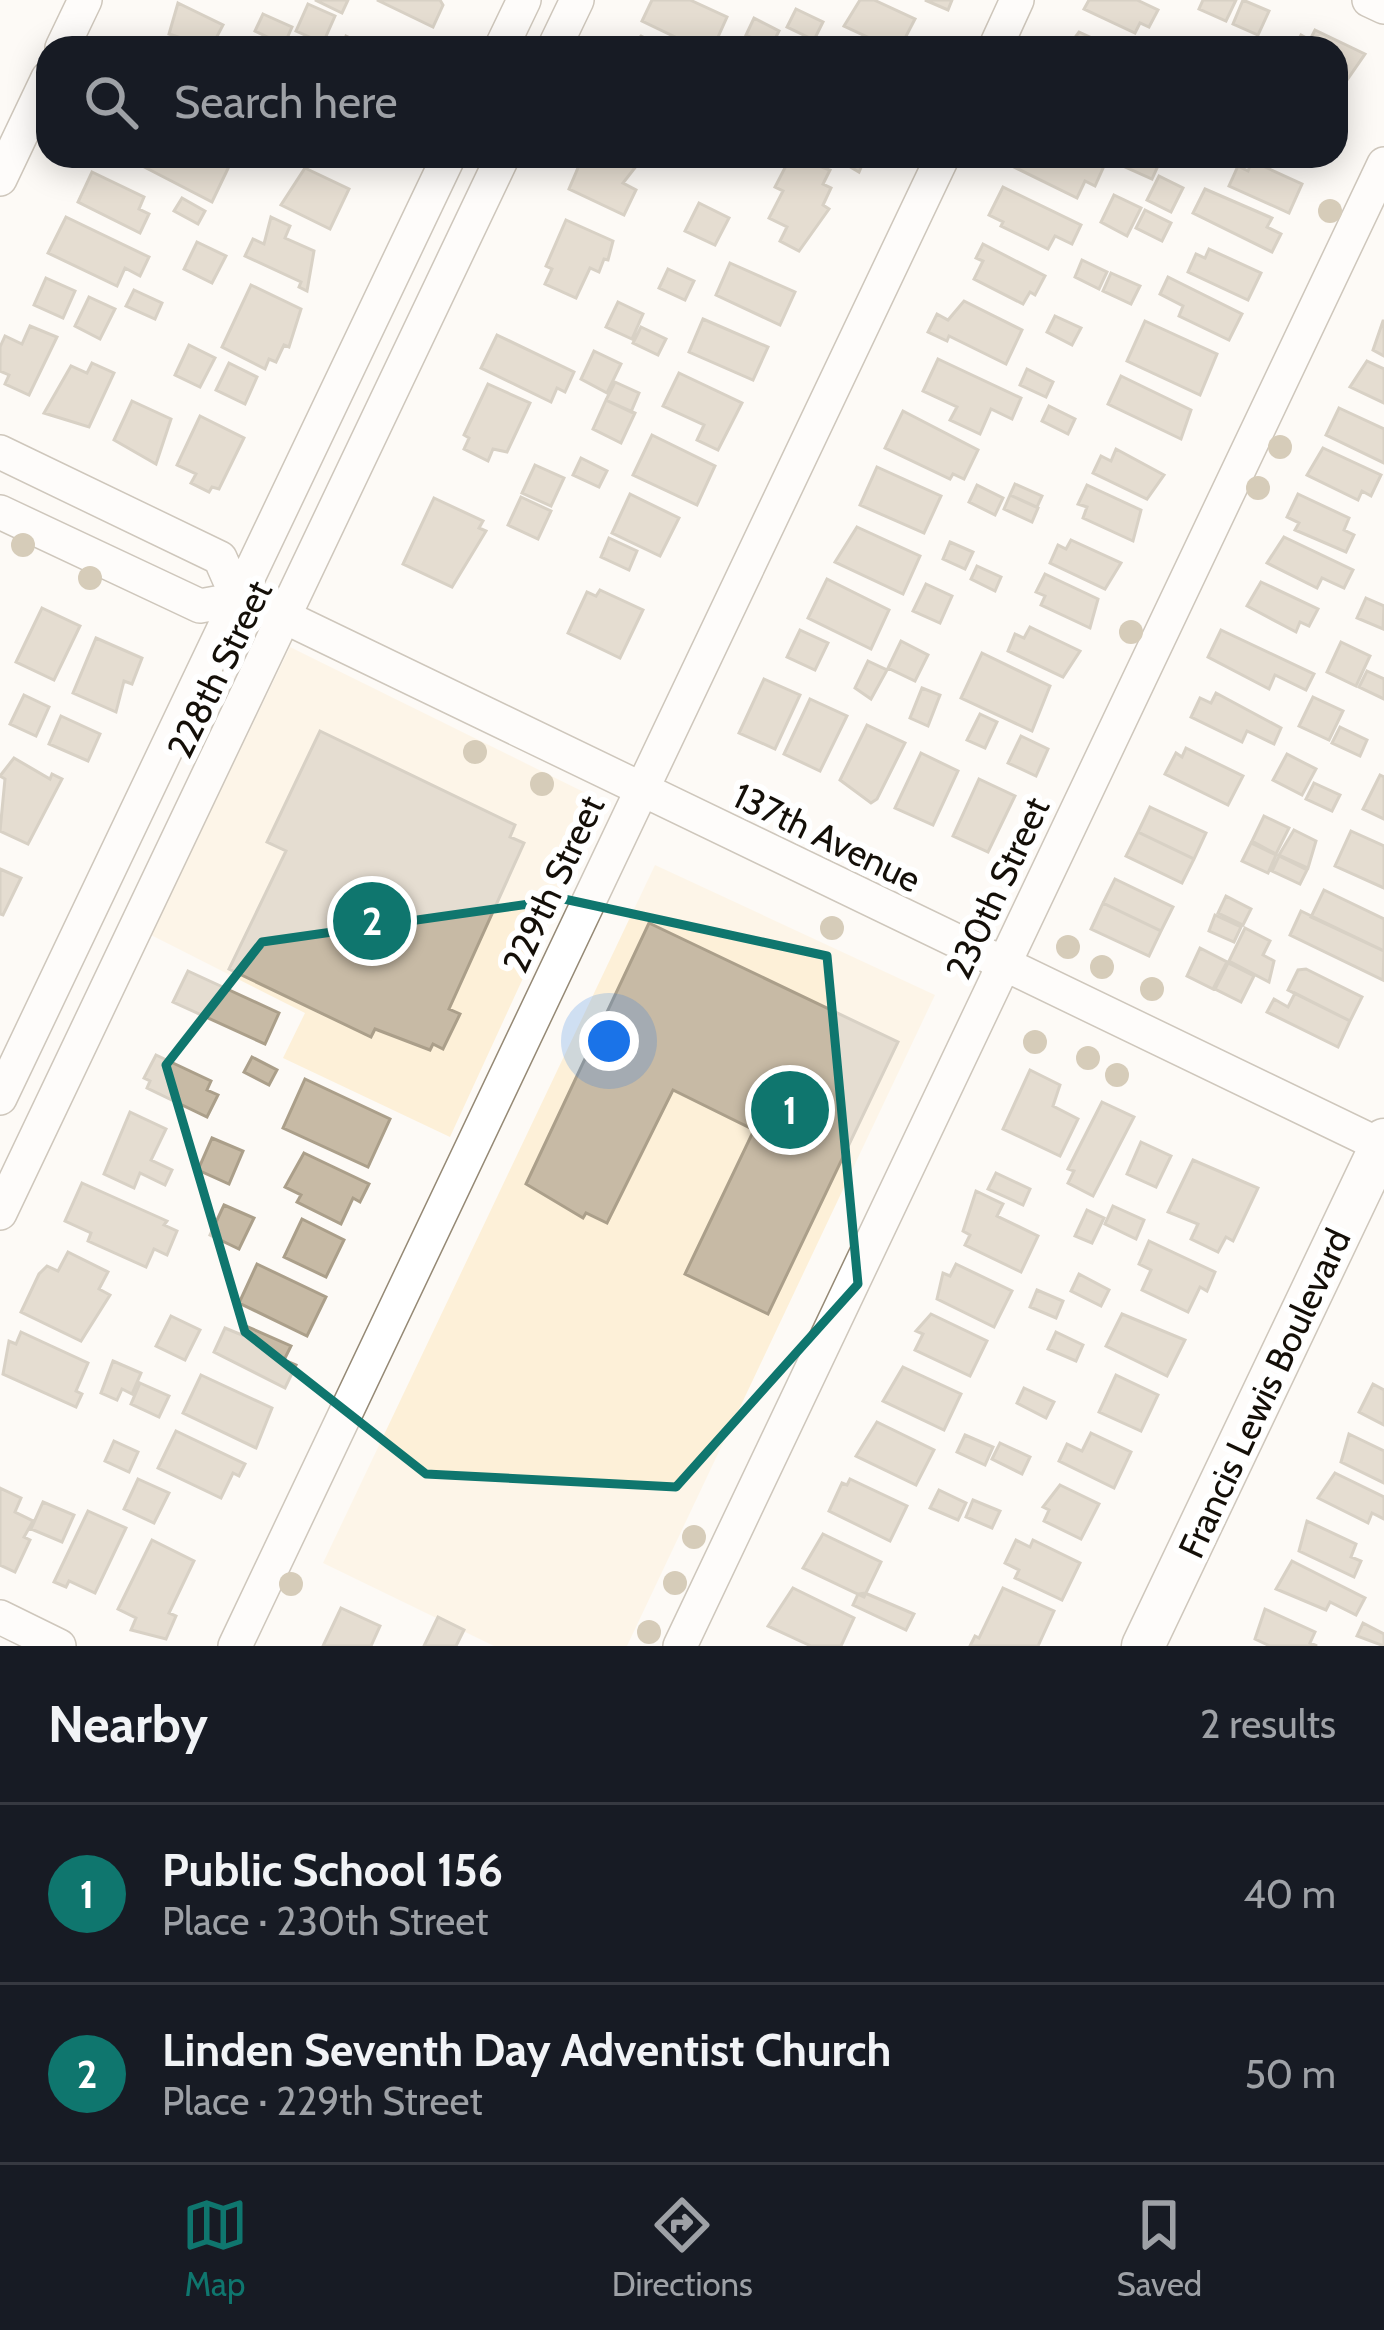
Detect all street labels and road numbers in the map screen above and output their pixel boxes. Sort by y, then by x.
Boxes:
street label: 228th Street [157,573,281,765]
street label: 137th Avenue [726,773,928,901]
street label: 229th Street [493,788,613,980]
street label: 230th Street [936,790,1058,986]
street label: Francis Lewis Boulevard [1168,1221,1360,1565]

